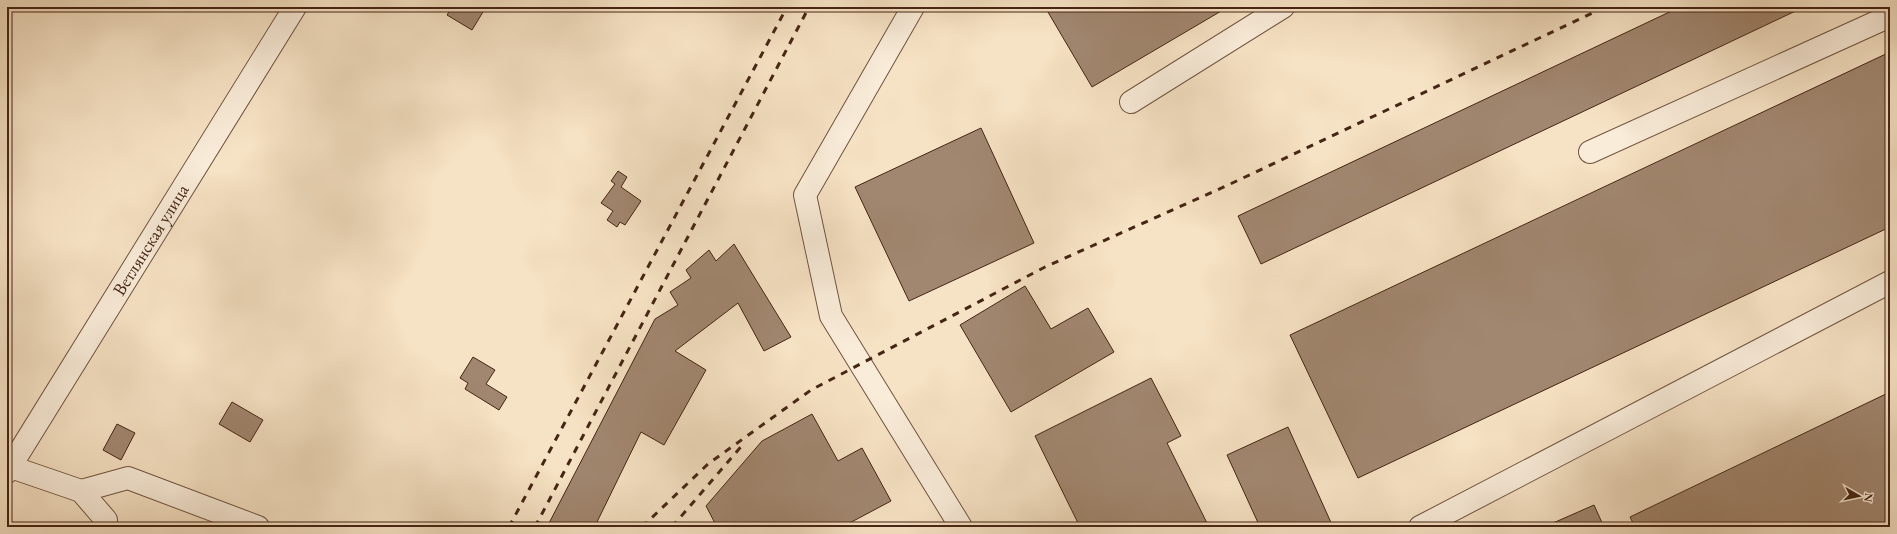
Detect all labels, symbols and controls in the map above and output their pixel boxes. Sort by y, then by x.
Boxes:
street label: Ветлянская улица [107,179,194,300]
north arrow [1839,476,1879,516]
text: N [1861,492,1876,503]

